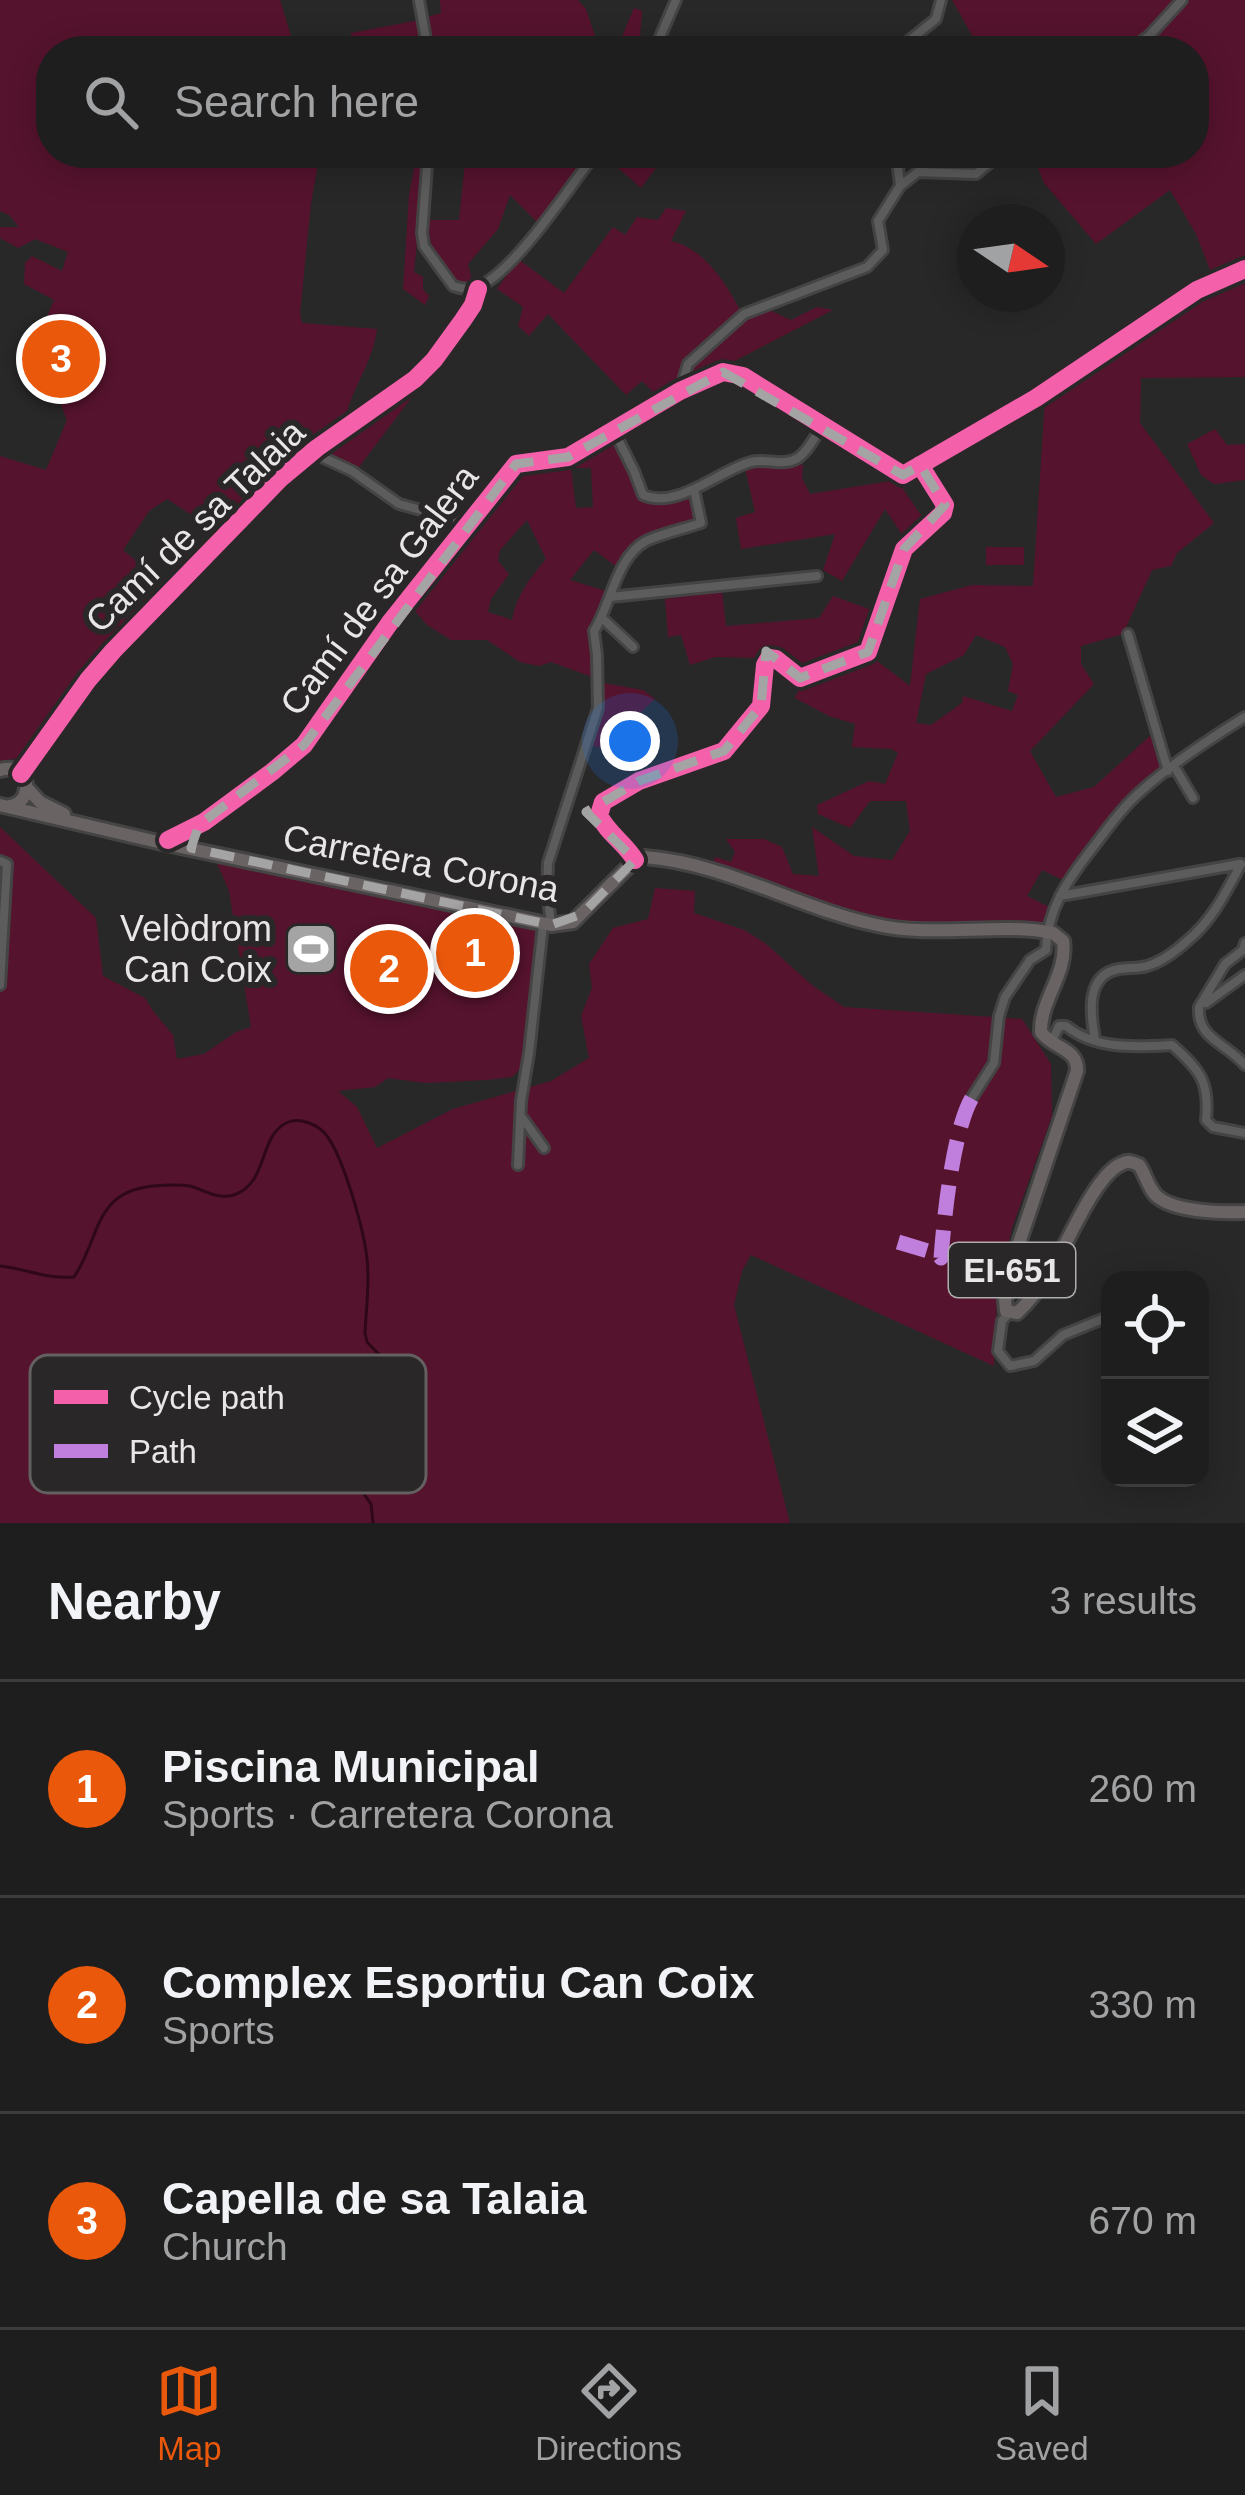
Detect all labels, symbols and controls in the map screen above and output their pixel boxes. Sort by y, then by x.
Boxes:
search box [36,36,1209,168]
icon: search [78,69,144,135]
text: Search here [174,76,419,127]
north arrow [957,204,1065,312]
pin: 3 [22,314,100,404]
street label: Camí de sa Talaia [77,411,313,641]
street label: Camí de sa Galera [272,456,487,723]
your location [600,711,660,771]
street label: Carretera Corona [280,816,563,910]
place label: Velòdrom Can Coix [120,908,272,990]
pin: 1 [436,908,514,998]
sports icon: Velòdrom Can Coix [283,921,339,977]
pin: 2 [350,924,428,1014]
road number: EI-651 [949,1243,1075,1297]
map controls [1101,1271,1209,1487]
button: locate [1101,1271,1209,1379]
legend [30,1355,426,1493]
text: Cycle path [129,1379,285,1416]
button: layers [1101,1379,1209,1487]
text: Path [129,1433,197,1470]
text: Nearby [48,1573,221,1630]
text: 3 results [1050,1579,1197,1622]
text: Piscina Municipal [162,1741,540,1792]
text: 1 [76,1767,98,1810]
text: 260 m [1089,1767,1197,1810]
text: Sports · Carretera Corona [162,1793,613,1836]
text: Complex Esportiu Can Coix [162,1957,755,2008]
text: 2 [76,1983,98,2026]
text: 330 m [1089,1983,1197,2026]
text: Sports [162,2009,275,2052]
text: Capella de sa Talaia [162,2173,586,2224]
text: 3 [76,2199,98,2242]
text: 670 m [1089,2199,1197,2242]
text: Church [162,2225,288,2268]
tab: Map [156,2358,222,2468]
tab: Directions [535,2358,682,2468]
tab: Saved [995,2358,1089,2468]

